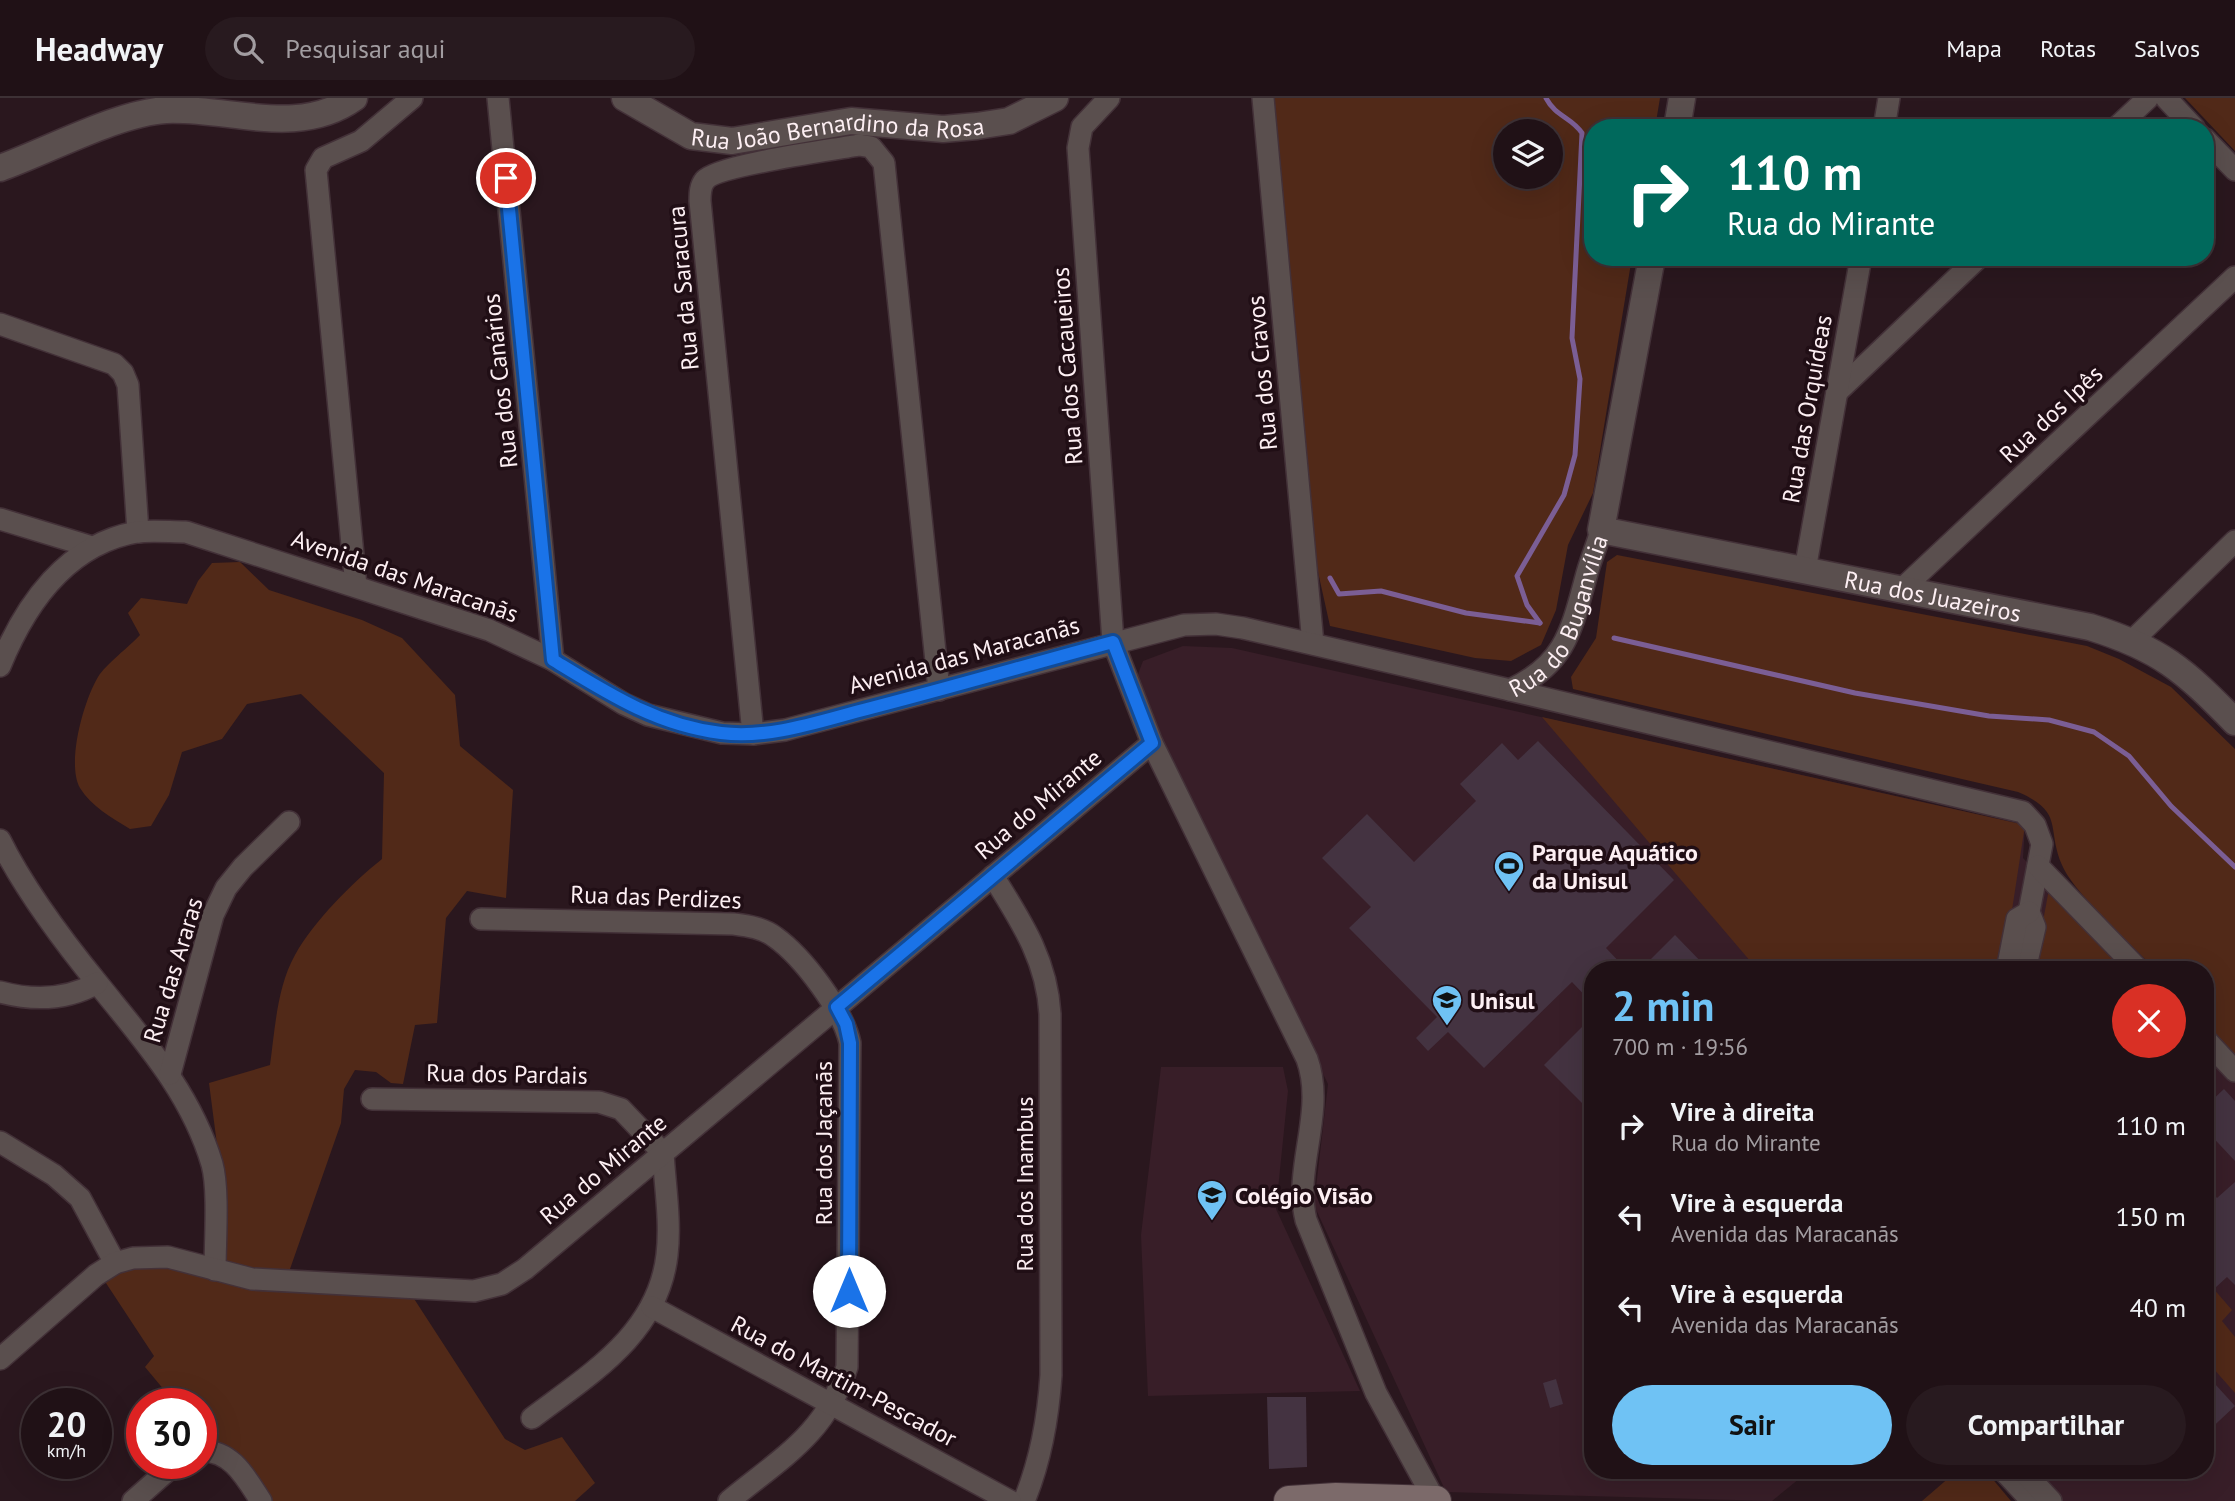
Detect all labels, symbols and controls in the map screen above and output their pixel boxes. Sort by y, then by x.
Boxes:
search box [205,17,695,80]
text: Headway [35,27,163,70]
icon: search [229,29,267,67]
text: Pesquisar aqui [285,32,446,65]
text: Mapa [1946,33,2002,64]
text: Rotas [2040,33,2096,64]
text: Salvos [2134,33,2200,64]
street label: Rua João Bernardino da Rosa [689,105,986,157]
map controls [1493,119,1563,189]
button: layers [1493,119,1563,189]
text: 110 m [1727,140,1862,204]
icon: right [1612,147,1703,238]
pin [476,148,536,208]
icon: arrive [487,159,525,197]
text: Rua do Mirante [1727,202,1935,244]
street label: Rua da Saracura [660,204,706,372]
street label: Rua dos Cacaueiros [1045,266,1089,466]
street label: Rua dos Canários [475,292,525,470]
street label: Rua dos Cravos [1240,294,1284,452]
street label: Rua das Orquídeas [1775,312,1839,506]
street label: Rua dos Ipês [1993,358,2109,470]
street label: Avenida das Maracanãs [288,523,522,629]
street label: Rua do Buganvília [1503,531,1614,704]
street label: Rua dos Juazeiros [1842,563,2024,628]
street label: Avenida das Maracanãs [845,609,1083,701]
street label: Rua do Mirante [968,742,1108,866]
place label: Parque Aquático da Unisul [1532,837,1698,896]
sports icon: Parque Aquático da Unisul [1492,849,1526,893]
street label: Rua das Perdizes [570,879,742,915]
street label: Rua das Araras [136,894,210,1046]
text: 2 min [1612,978,1714,1033]
school or university icon: Unisul [1430,983,1464,1027]
button: close [2112,984,2186,1058]
place label: Unisul [1470,985,1536,1016]
text: 700 m · 19:56 [1612,1032,1748,1061]
street label: Rua dos Pardais [426,1057,588,1091]
street label: Rua dos Jaçanãs [808,1061,839,1225]
text: Vire à direita [1671,1095,1814,1128]
street label: Rua dos Inambus [1009,1096,1040,1272]
street label: Rua do Mirante [533,1107,673,1231]
icon: right [1612,1107,1650,1145]
text: 110 m [2115,1109,2186,1142]
text: Rua do Mirante [1671,1128,1821,1157]
school or university icon: Colégio Visão [1195,1178,1229,1222]
place label: Colégio Visão [1235,1180,1373,1211]
text: Vire à esquerda [1671,1186,1843,1219]
icon: left [1612,1198,1650,1236]
text: 150 m [2115,1200,2186,1233]
text: Avenida das Maracanãs [1671,1219,1899,1248]
position arrow [812,1254,886,1328]
text: Vire à esquerda [1671,1277,1843,1310]
icon: left [1612,1289,1650,1327]
text: 40 m [2130,1291,2186,1324]
street label: Rua do Martim-Pescador [726,1308,962,1454]
text: Avenida das Maracanãs [1671,1310,1899,1339]
button: Sair [1612,1385,1892,1465]
button: Compartilhar [1906,1385,2186,1465]
speed limit sign: 30 [126,1388,217,1479]
text: 20 [47,1401,86,1447]
text: km/h [47,1439,86,1462]

